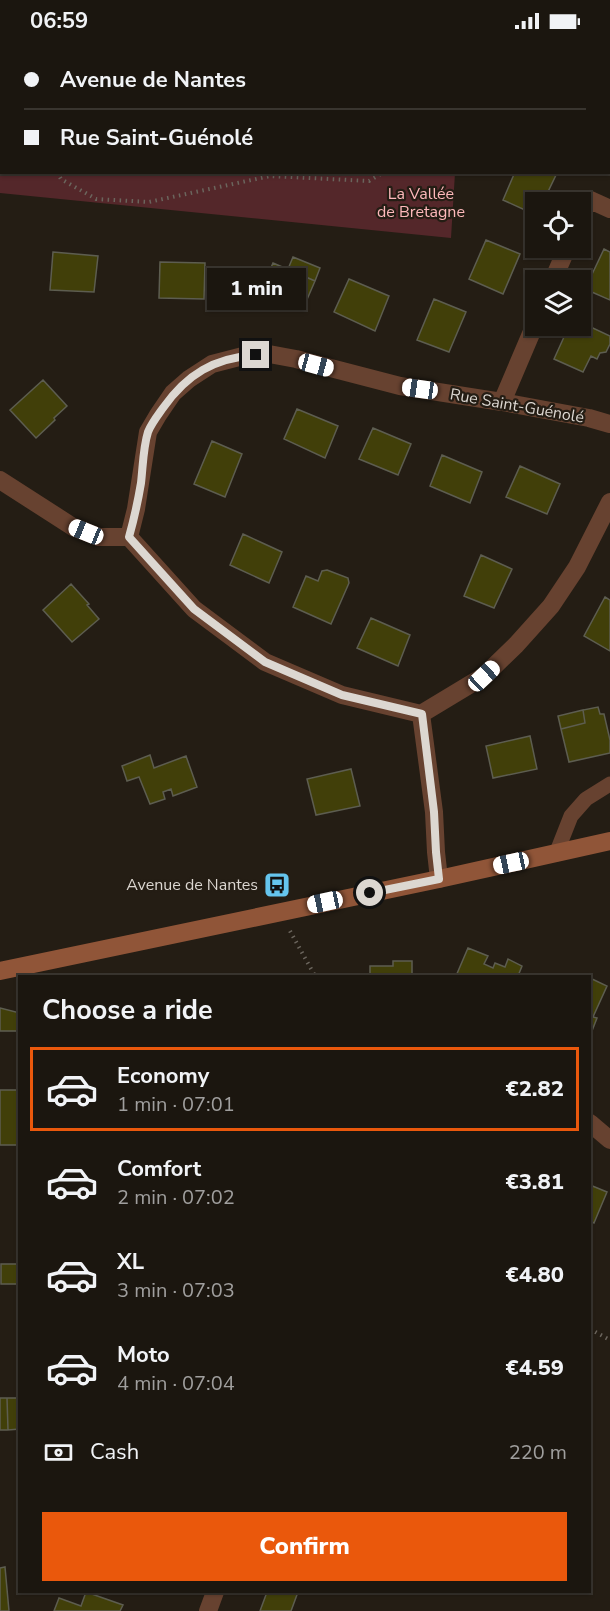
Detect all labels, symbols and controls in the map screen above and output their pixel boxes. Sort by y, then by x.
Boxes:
text: 06:59 [30,6,88,36]
text: Avenue de Nantes [60,65,246,95]
text: Rue Saint-Guénolé [60,123,253,153]
park label: La Vallée de Bretagne [377,183,465,223]
map controls [525,192,591,336]
button: locate [525,192,591,258]
callout: 1 min [206,268,306,310]
button: layers [525,270,591,336]
text: 1 min [230,275,283,302]
route end [242,341,269,368]
car [296,352,336,378]
car [401,378,439,400]
street label: Rue Saint-Guénolé [448,383,586,429]
car [66,517,106,547]
car [465,657,503,695]
car [492,850,530,876]
bus stop icon: Avenue de Nantes [262,870,292,900]
place label: Avenue de Nantes [126,874,258,896]
route start [356,879,383,906]
car [306,889,344,915]
text: Choose a ride [42,992,213,1029]
text: Economy [117,1061,209,1091]
icon: car [45,1062,99,1116]
text: €2.82 [505,1074,564,1104]
text: 1 min · 07:01 [117,1091,235,1118]
text: Comfort [117,1154,201,1184]
icon: car [45,1155,99,1209]
text: €3.81 [505,1167,564,1197]
text: 2 min · 07:02 [117,1184,235,1211]
text: XL [117,1247,144,1277]
icon: car [45,1248,99,1302]
text: €4.80 [505,1260,564,1290]
text: 3 min · 07:03 [117,1277,235,1304]
text: Moto [117,1340,170,1370]
icon: car [45,1341,99,1395]
text: €4.59 [505,1353,564,1383]
text: 4 min · 07:04 [117,1370,235,1397]
icon: cash [42,1436,75,1469]
text: Cash [90,1437,139,1467]
text: 220 m [509,1439,567,1466]
button: Confirm [42,1512,567,1581]

